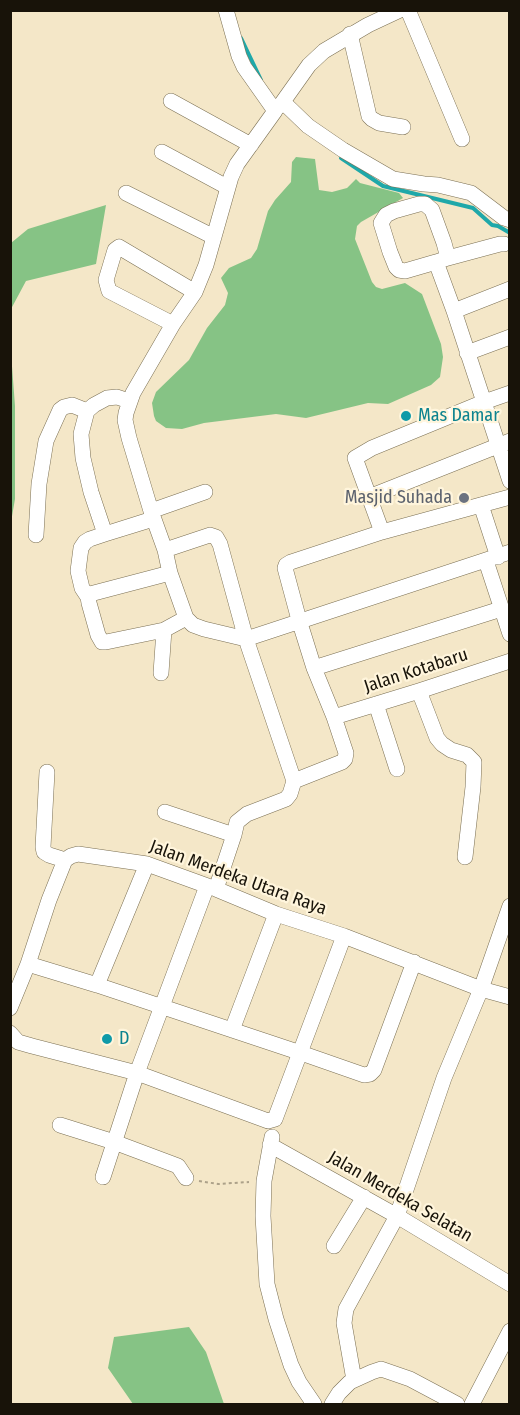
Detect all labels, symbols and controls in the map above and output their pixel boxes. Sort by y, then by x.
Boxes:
place label: Mas Damar [418,405,499,427]
marker: Mas Damar [399,409,413,423]
place label: Masjid Suhada [345,487,452,509]
marker: Masjid Suhada [457,491,471,505]
street label: Jalan Kotabaru [361,644,471,698]
street label: Jalan Merdeka Utara Raya [147,836,329,920]
place label: D [119,1028,129,1050]
marker: D [100,1032,114,1046]
street label: Jalan Merdeka Selatan [324,1147,476,1247]

